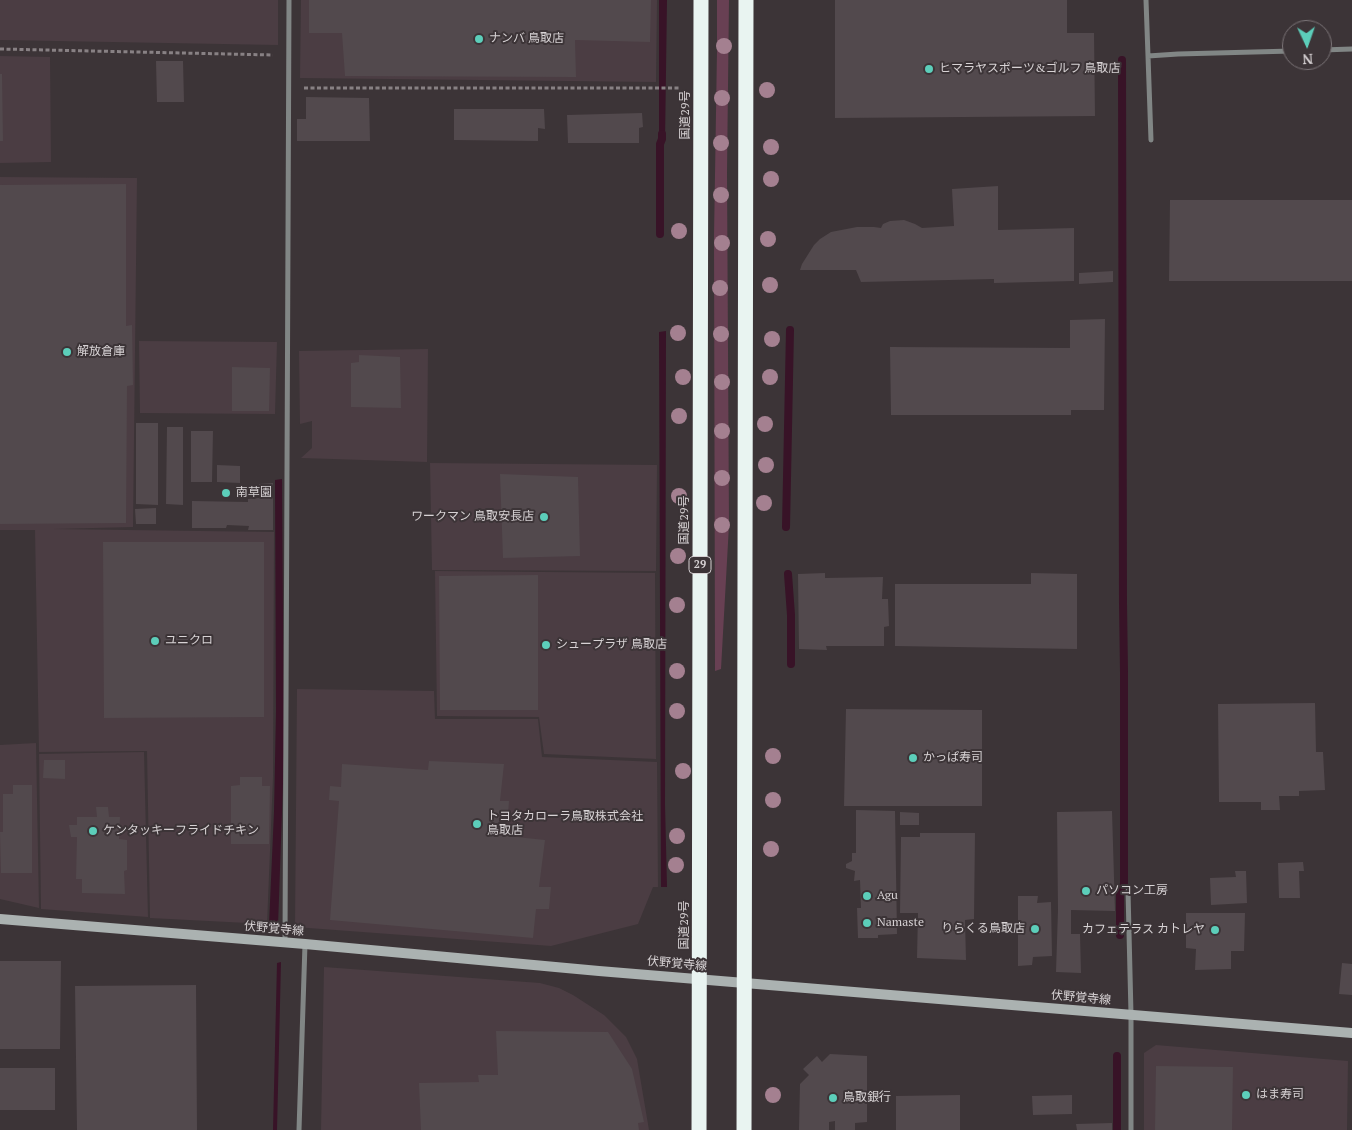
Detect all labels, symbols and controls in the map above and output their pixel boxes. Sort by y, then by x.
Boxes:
north arrow [1282,20,1332,70]
place label: ナンバ 鳥取店 [489,32,564,46]
marker: ナンバ 鳥取店 [473,33,485,45]
text: N [1302,50,1314,69]
place label: ヒマラヤスポーツ&ゴルフ 鳥取店 [939,62,1120,76]
marker: ヒマラヤスポーツ&ゴルフ 鳥取店 [923,63,935,75]
street label: 国道29号 [679,91,693,139]
place label: 解放倉庫 [77,345,125,359]
marker: 解放倉庫 [61,346,73,358]
place label: 南草園 [236,486,272,500]
marker: 南草園 [220,487,232,499]
street label: 国道29号 [678,496,692,544]
place label: ワークマン 鳥取安長店 [411,510,534,524]
marker: ワークマン 鳥取安長店 [538,511,550,523]
road number: 29 [689,556,711,574]
place label: ユニクロ [165,634,213,648]
marker: ユニクロ [149,635,161,647]
place label: シュープラザ 鳥取店 [556,638,667,652]
marker: シュープラザ 鳥取店 [540,639,552,651]
place label: かっぱ寿司 [923,751,983,765]
marker: かっぱ寿司 [907,752,919,764]
place label: トヨタカローラ鳥取株式会社 鳥取店 [487,810,643,838]
marker: トヨタカローラ鳥取株式会社 鳥取店 [471,818,483,830]
place label: ケンタッキーフライドチキン [103,824,259,838]
marker: ケンタッキーフライドチキン [87,825,99,837]
place label: パソコン工房 [1096,884,1168,898]
marker: パソコン工房 [1080,885,1092,897]
place label: Agu [877,889,898,903]
marker: Agu [861,890,873,902]
street label: 国道29号 [678,901,692,949]
place label: Namaste [877,916,924,930]
marker: Namaste [861,917,873,929]
street label: 伏野覚寺線 [243,919,305,939]
place label: りらくる鳥取店 [941,922,1025,936]
marker: りらくる鳥取店 [1029,923,1041,935]
place label: カフェテラス カトレヤ [1082,923,1205,937]
marker: カフェテラス カトレヤ [1209,924,1221,936]
street label: 伏野覚寺線 [646,954,708,974]
street label: 伏野覚寺線 [1050,988,1112,1008]
place label: はま寿司 [1256,1088,1304,1102]
marker: はま寿司 [1240,1089,1252,1101]
place label: 鳥取銀行 [843,1091,891,1105]
marker: 鳥取銀行 [827,1092,839,1104]

